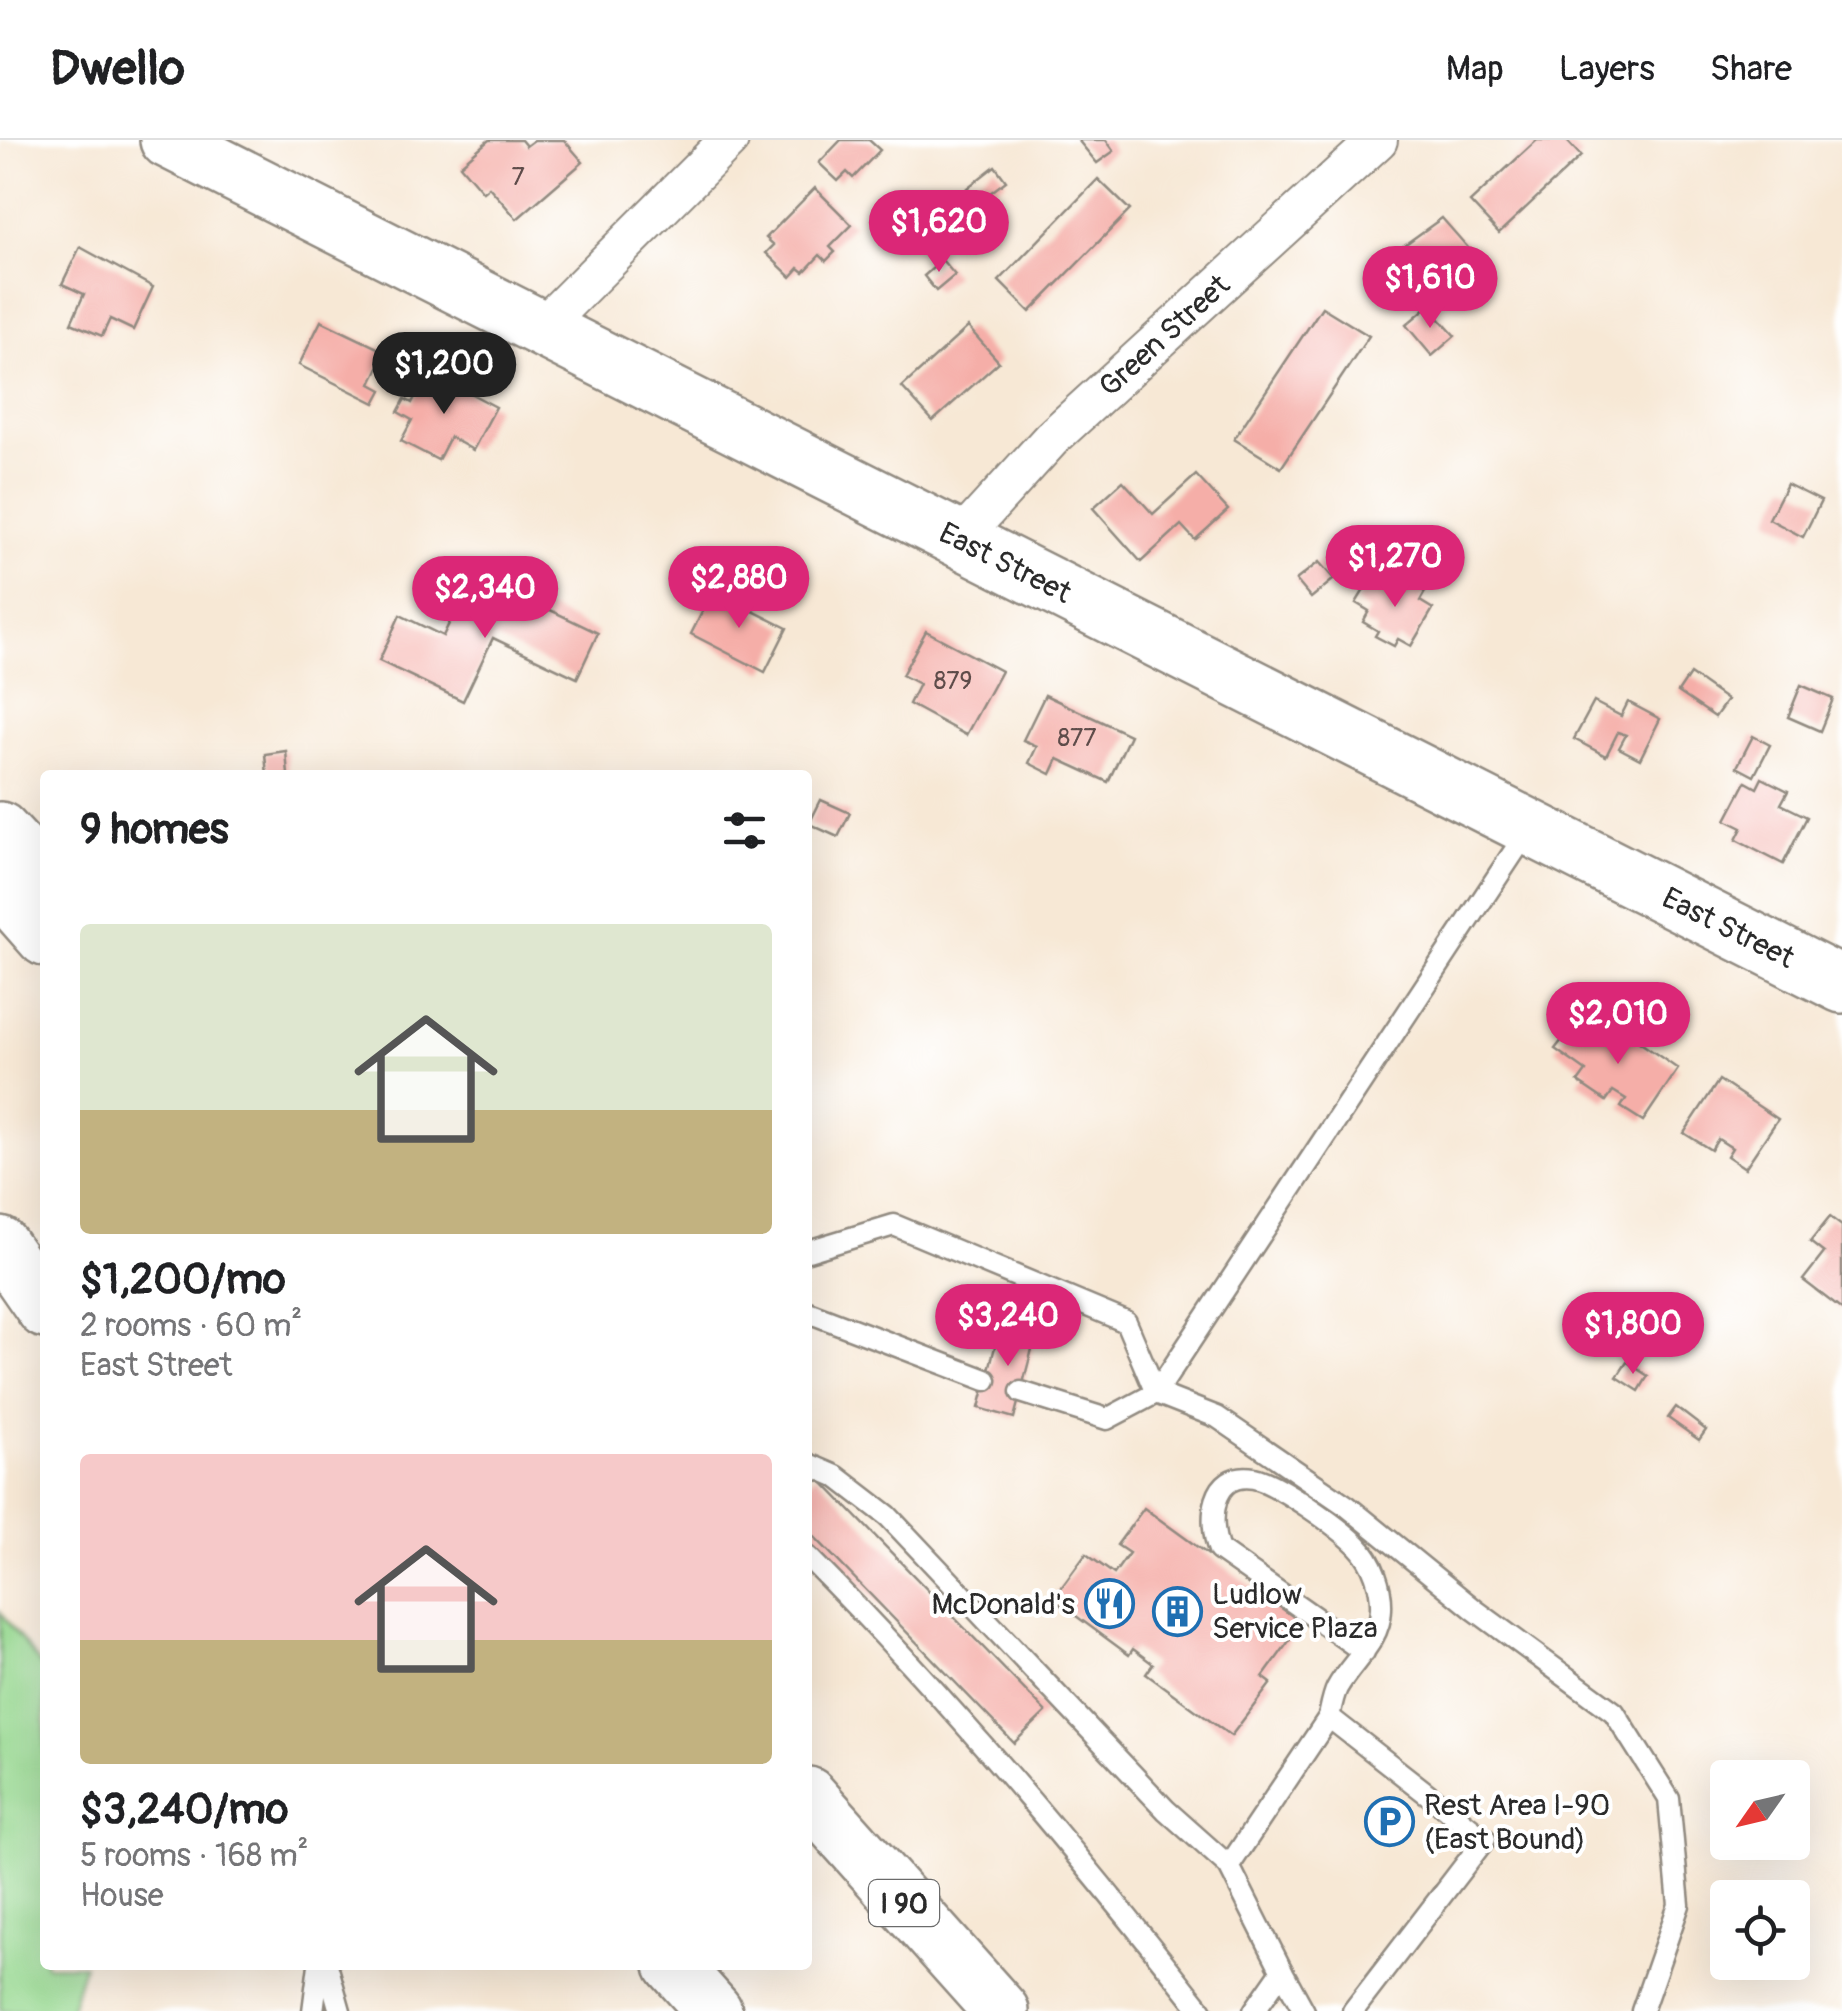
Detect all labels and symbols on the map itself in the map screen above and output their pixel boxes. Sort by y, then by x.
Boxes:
house number: 7 [511,162,525,193]
pin: $1,620 [858,190,1020,275]
pin: $1,610 [1349,246,1511,331]
street label: Green Street [1092,266,1238,405]
pin: $1,200 [363,332,525,417]
street label: East Street [933,514,1078,612]
pin: $1,270 [1314,525,1476,610]
pin: $2,880 [658,546,820,631]
pin: $2,340 [404,556,566,641]
house number: 879 [934,666,972,697]
house number: 877 [1057,723,1097,754]
street label: East Street [1656,879,1801,977]
pin: $2,010 [1537,982,1699,1067]
pin: $3,240 [927,1284,1089,1369]
pin: $1,800 [1552,1292,1714,1377]
place label: Ludlow Service Plaza [1212,1576,1378,1647]
restaurant icon: McDonald's [1084,1578,1136,1630]
building icon: Ludlow Service Plaza [1151,1585,1203,1637]
place label: McDonald's [931,1586,1075,1623]
north arrow [1710,1760,1810,1860]
place label: Rest Area I-90 (East Bound) [1424,1787,1610,1858]
parking icon: Rest Area I-90 (East Bound) [1363,1796,1415,1848]
road number: I 90 [869,1880,939,1926]

